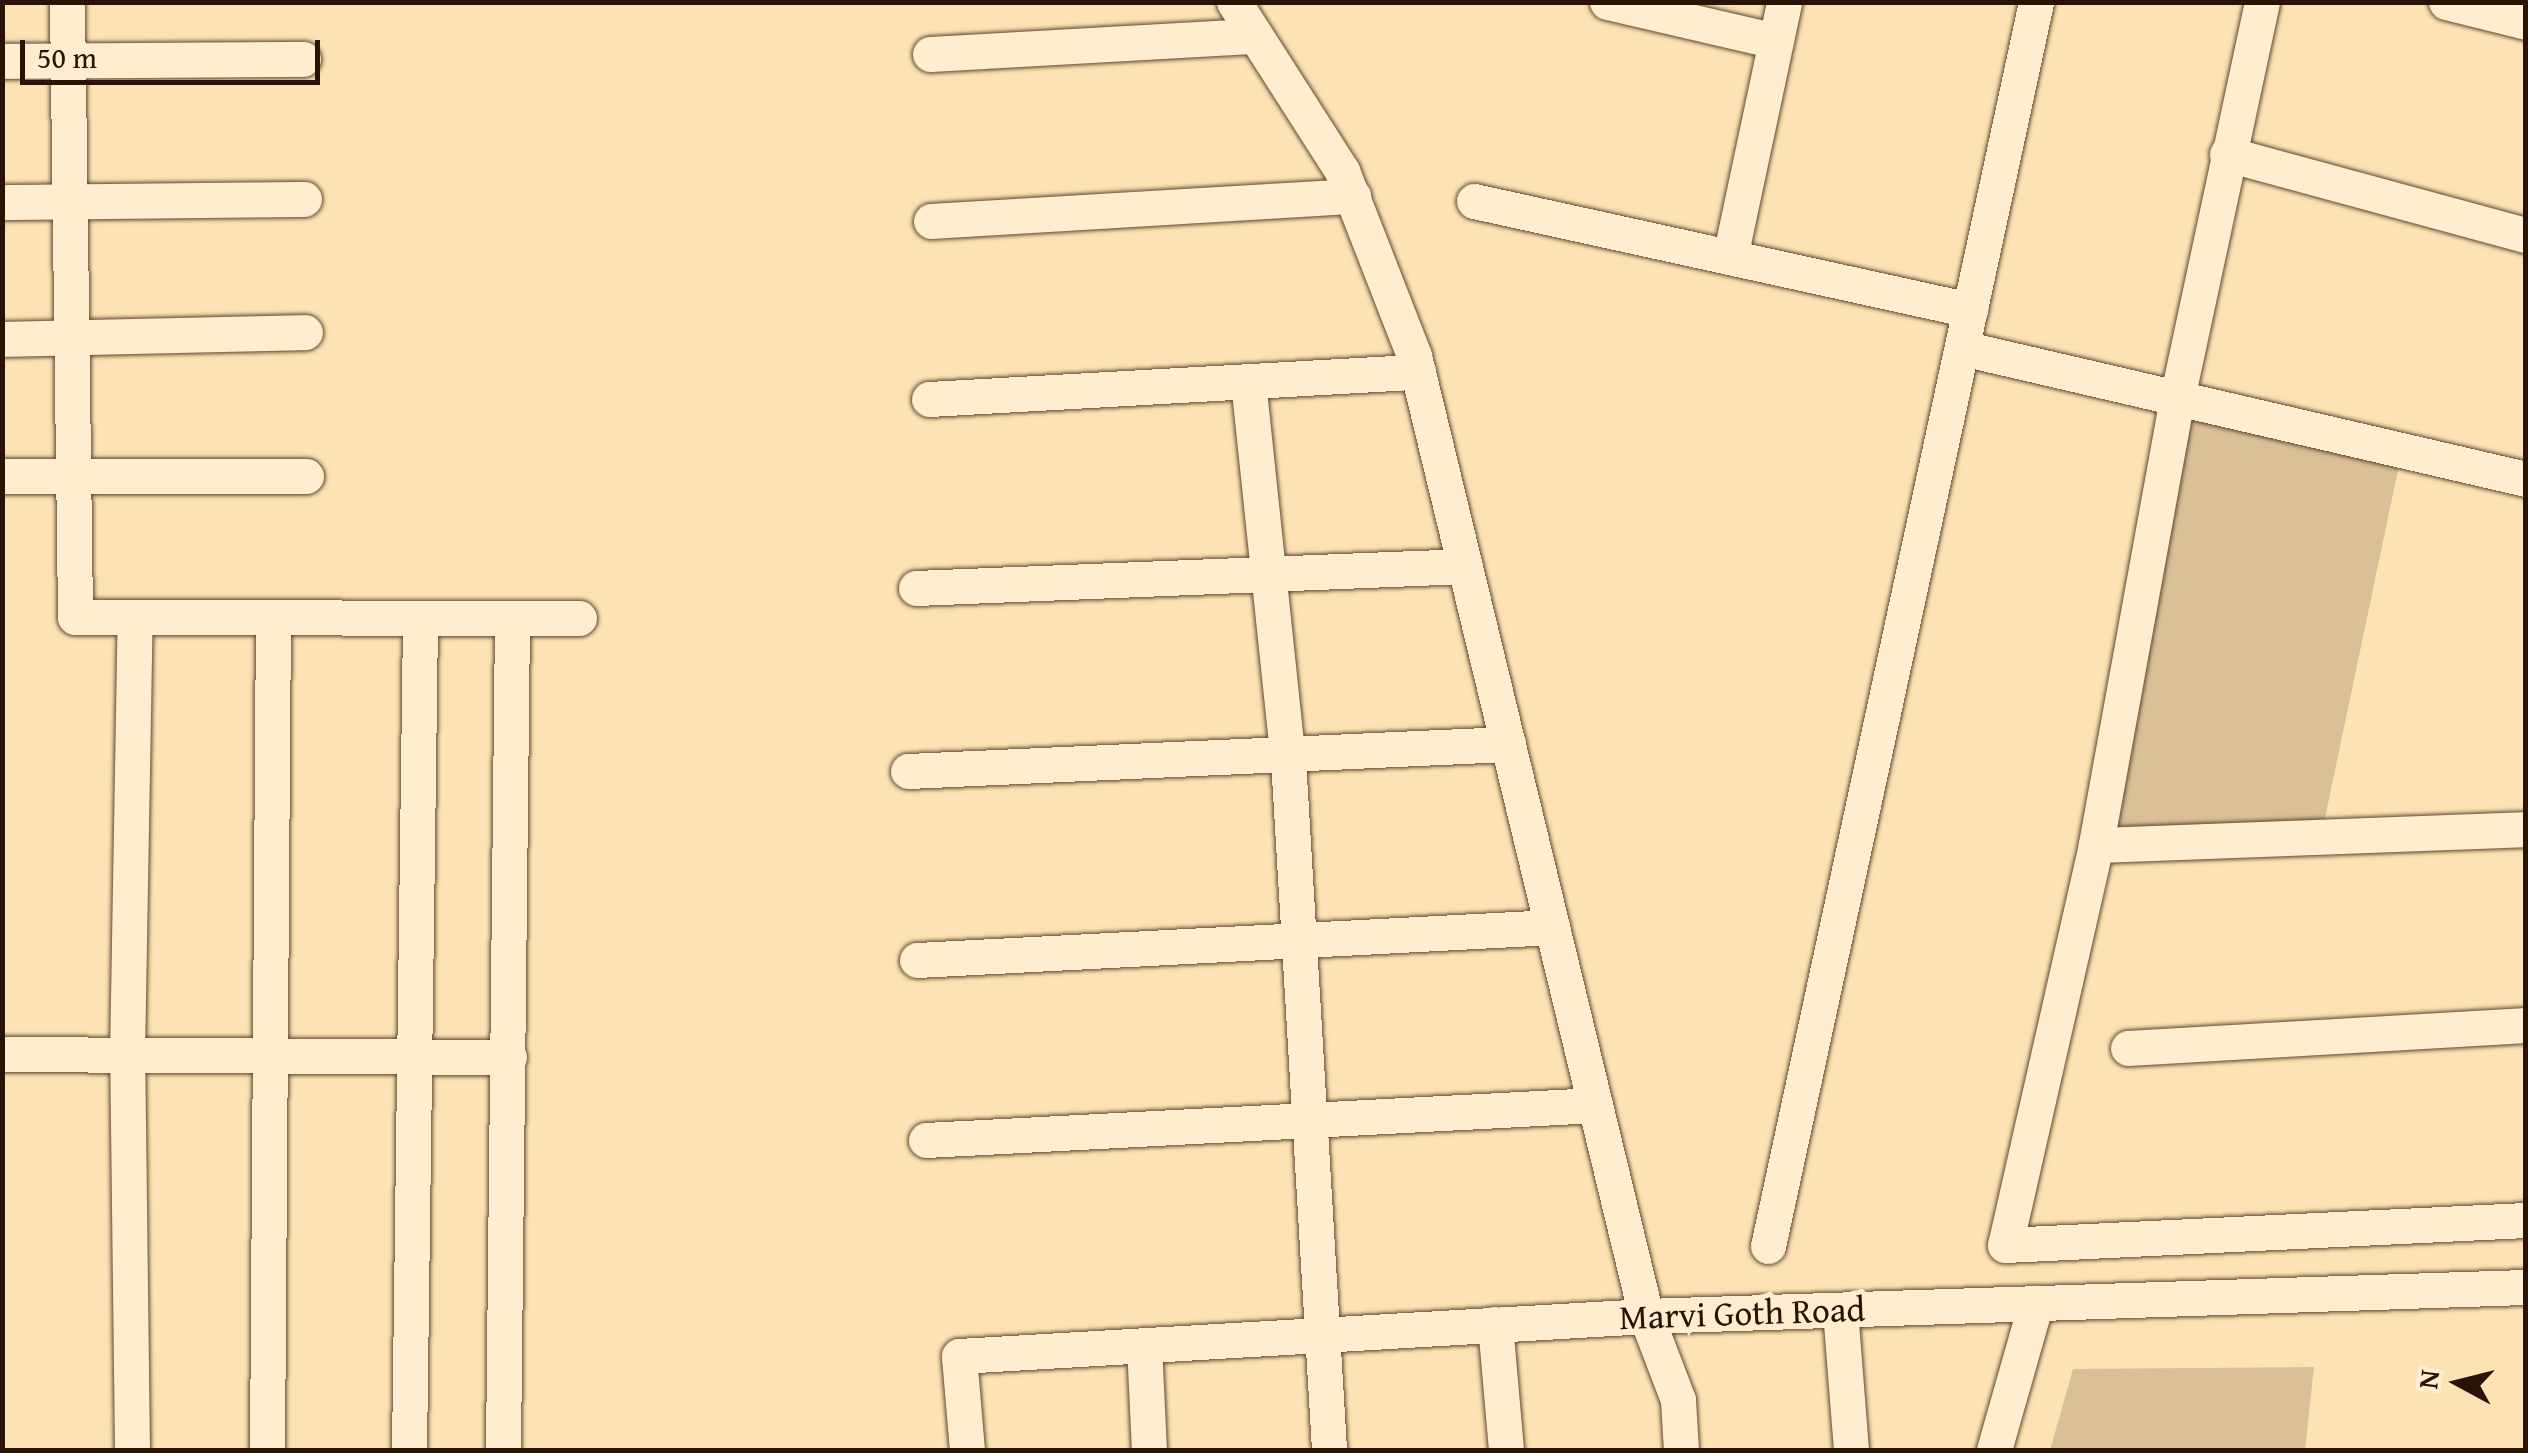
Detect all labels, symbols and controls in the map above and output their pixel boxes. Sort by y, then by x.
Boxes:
scale bar [25,20,325,82]
text: 50 m [37,35,97,79]
street label: Marvi Goth Road [1618,1288,1866,1338]
north arrow [2408,1333,2508,1433]
text: N [2406,1367,2449,1391]

